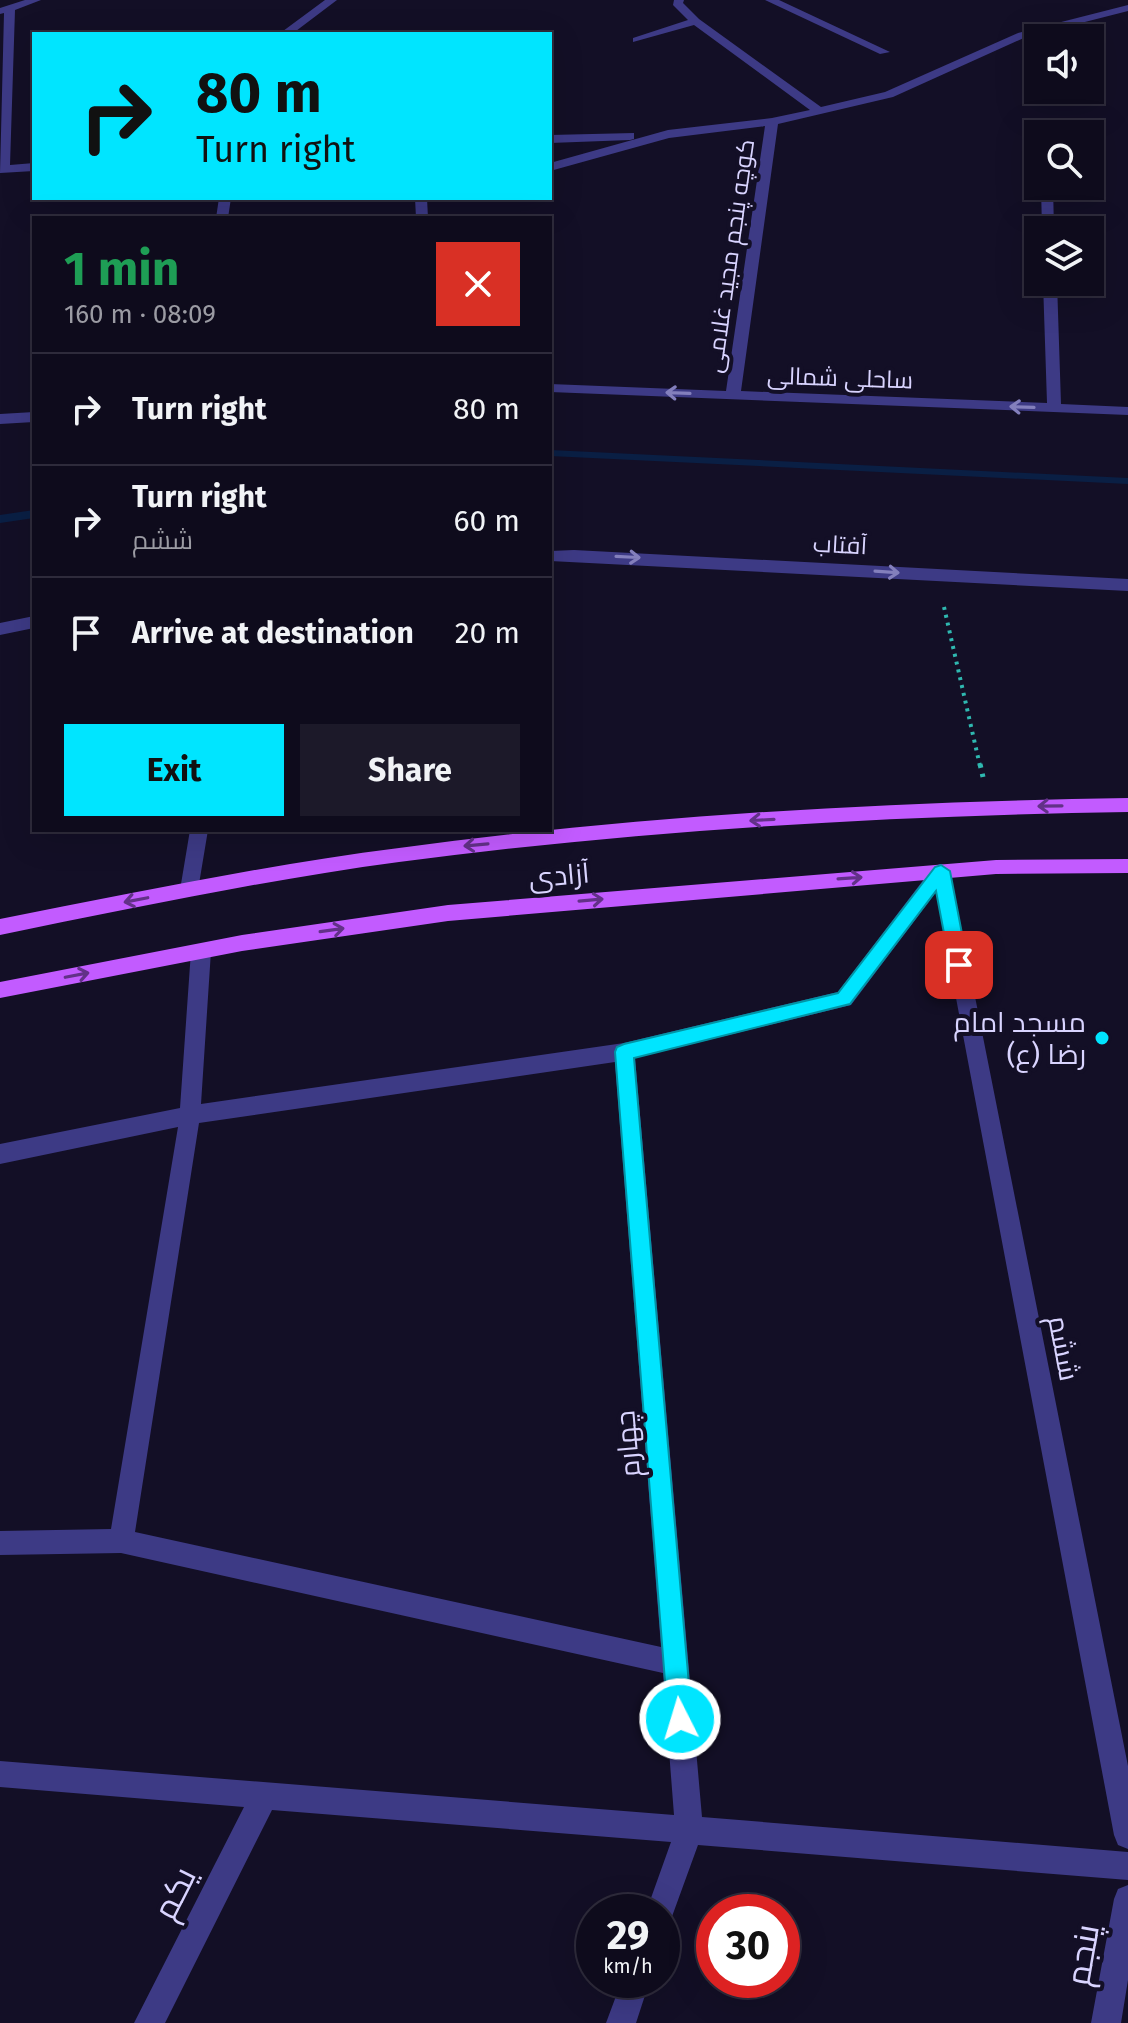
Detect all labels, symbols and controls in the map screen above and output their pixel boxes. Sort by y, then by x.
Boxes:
map controls [1024,24,1104,296]
button: sound [1024,24,1104,104]
text: 80 m [196,60,322,127]
icon: right [64,64,168,168]
button: search [1024,120,1104,200]
text: Turn right [196,128,356,172]
street label: کوچه پنجم مجید غلامی [700,137,762,375]
button: layers [1024,216,1104,296]
text: 1 min [64,240,179,298]
button: close [436,242,520,326]
text: 160 m · 08:09 [64,299,216,330]
street label: ساحلی شمالی [766,361,914,395]
one-way arrow [665,386,692,401]
icon: right [64,387,108,431]
text: Turn right [132,391,267,427]
text: 80 m [453,391,520,427]
one-way arrow [1009,399,1036,414]
text: Turn right [132,479,267,515]
icon: right [64,499,108,543]
text: 60 m [454,503,520,539]
text: ششم [132,525,193,556]
street label: آفتاب [812,530,868,560]
one-way arrow [614,550,641,565]
one-way arrow [874,565,900,580]
icon: arrive [64,611,108,655]
text: Arrive at destination [132,615,414,651]
text: 20 m [455,615,520,651]
button: Exit [64,724,284,816]
button: Share [300,724,520,816]
one-way arrow [1037,798,1064,813]
one-way arrow [749,813,776,828]
one-way arrow [463,838,490,853]
street label: آزادی [527,856,591,895]
one-way arrow [836,870,863,885]
one-way arrow [577,892,604,907]
one-way arrow [124,893,149,908]
one-way arrow [319,922,345,937]
pin [925,931,993,999]
icon: arrive [937,943,981,987]
one-way arrow [63,967,89,982]
place label: مسجد امام رضا (ع) [953,1006,1086,1073]
marker: مسجد امام رضا (ع) [1093,1029,1111,1047]
street label: ششم [1038,1313,1086,1384]
street label: چهارم [608,1409,650,1479]
position arrow [638,1677,722,1761]
street label: یکم [144,1860,208,1928]
speed limit sign: 30 [696,1894,800,1998]
text: 29 [607,1912,649,1960]
street label: پنجم [1057,1921,1111,1990]
text: km/h [603,1954,653,1978]

